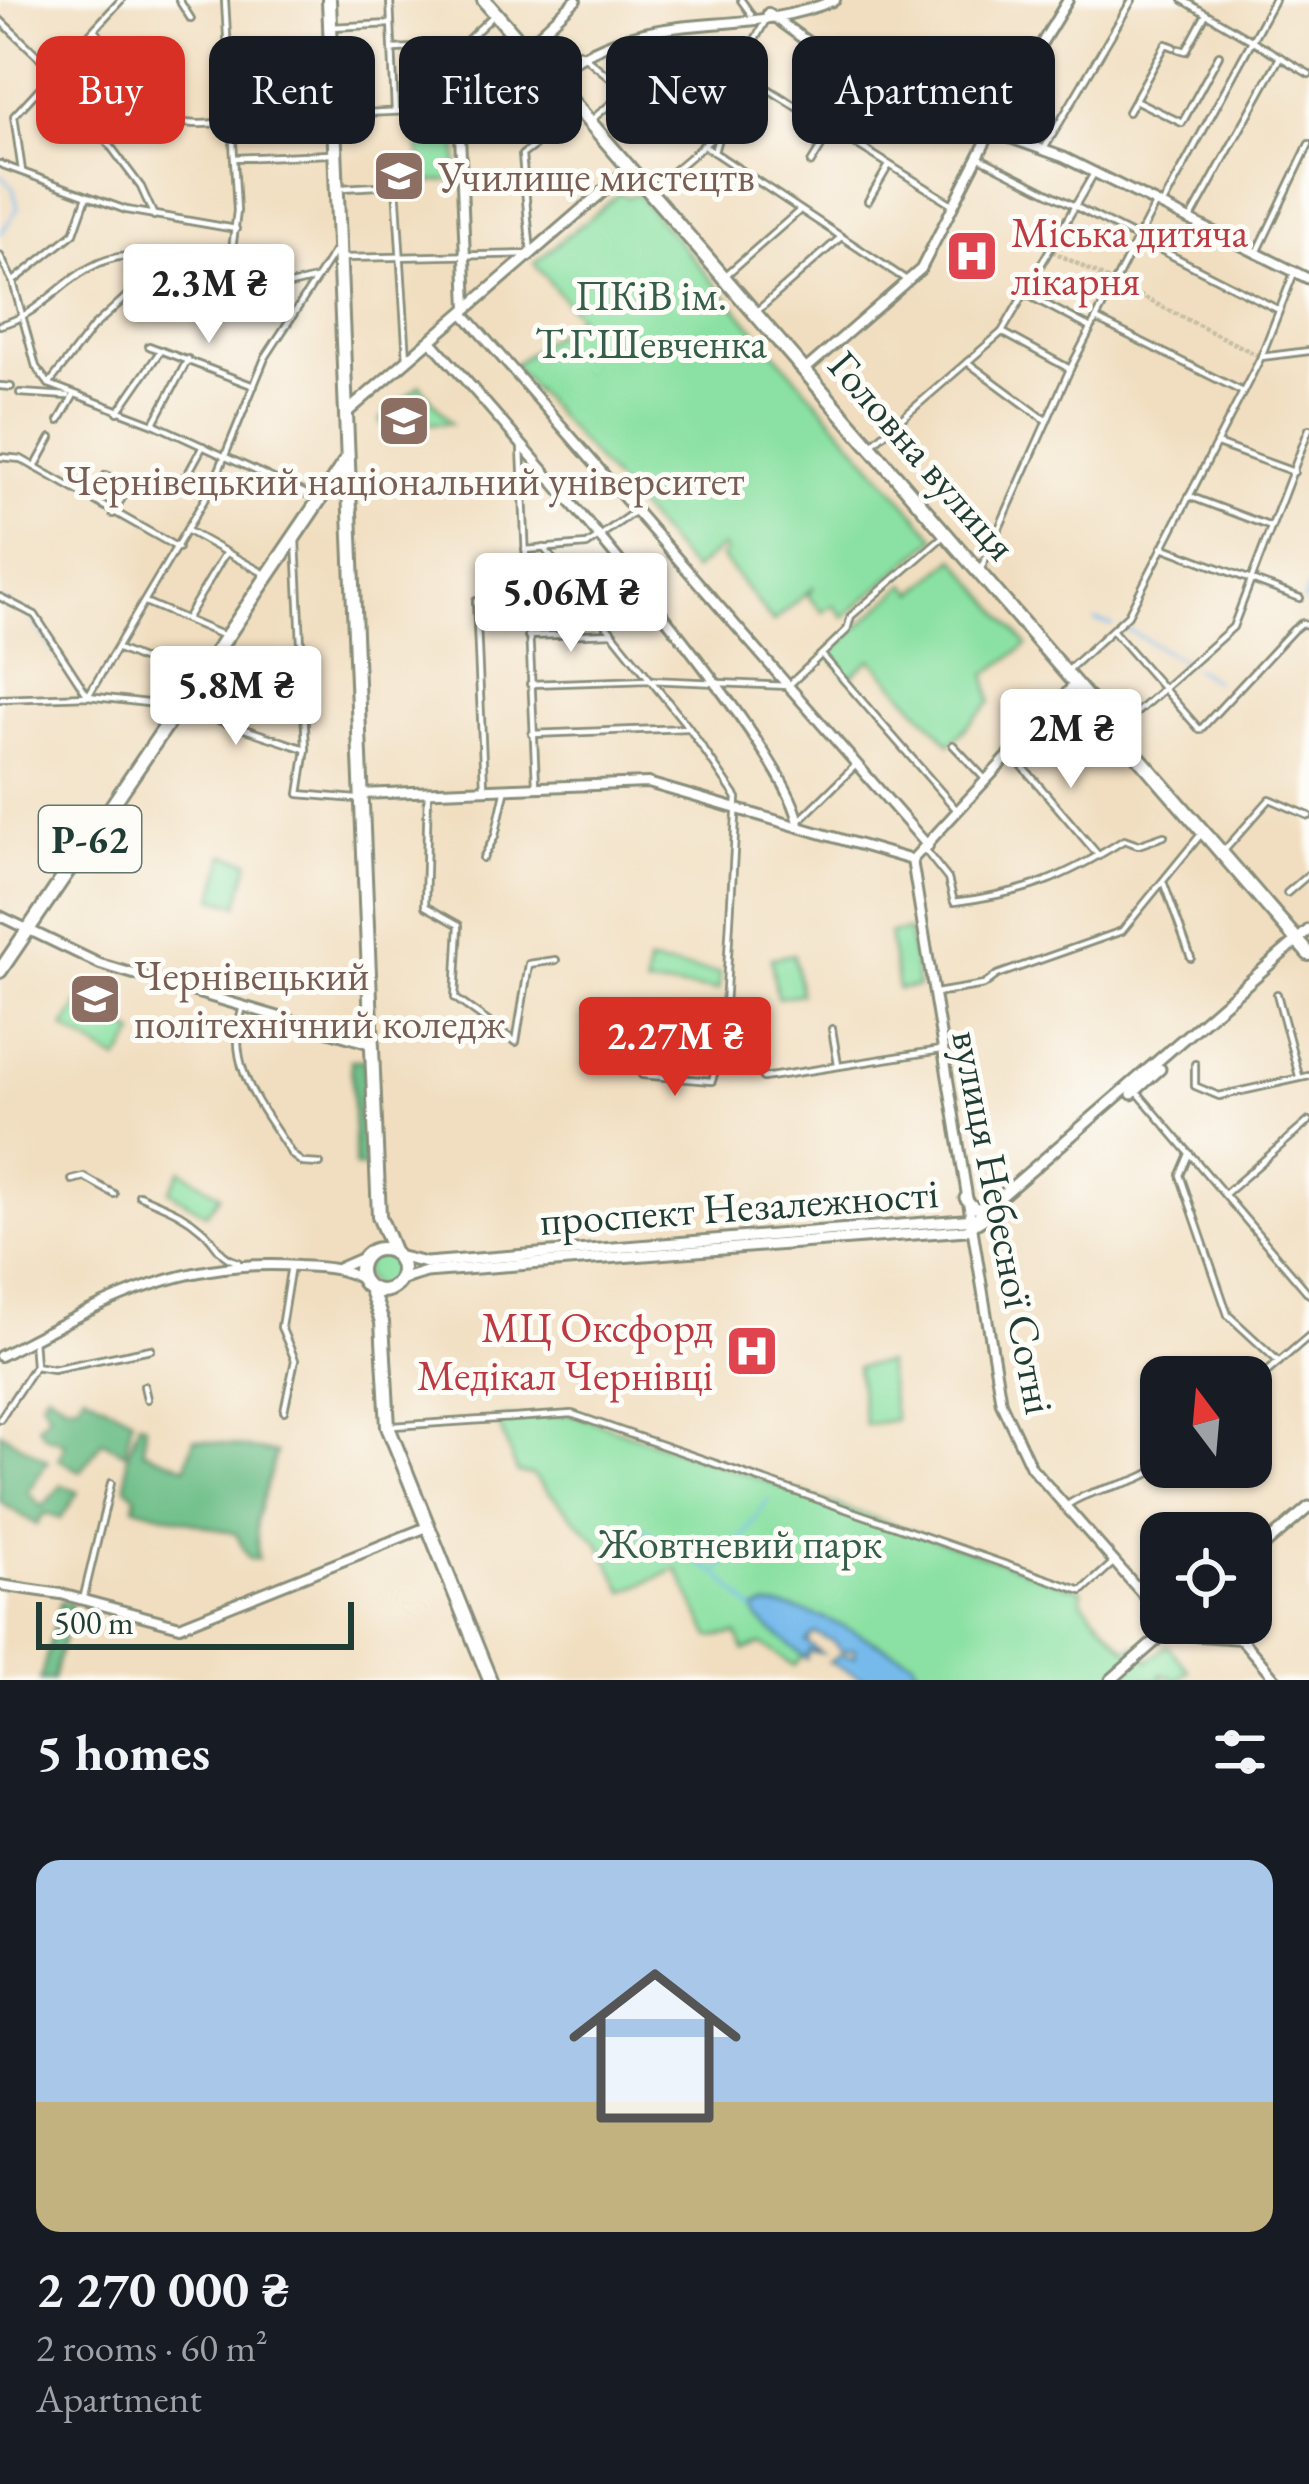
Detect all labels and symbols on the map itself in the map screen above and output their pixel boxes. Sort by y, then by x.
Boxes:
school or university icon: Училище мистецтв [371,148,427,204]
place label: Училище мистецтв [437,149,755,204]
place label: Міська дитяча лікарня [1011,205,1249,308]
hospital icon: Міська дитяча лікарня [944,228,1000,284]
pin: 2.3M ₴ [111,244,307,346]
park label: ПКіВ ім. Т.Г.Шевченка [535,268,767,371]
street label: Головна вулиця [816,339,1029,572]
school or university icon: Чернівецький національний університет [376,393,432,449]
place label: Чернівецький національний університет [64,453,744,508]
pin: 5.06M ₴ [460,553,682,655]
pin: 5.8M ₴ [138,646,334,748]
pin: 2M ₴ [1000,689,1142,791]
road number: Р-62 [39,806,141,872]
place label: Чернівецький політехнічний коледж [134,948,506,1051]
school or university icon: Чернівецький політехнічний коледж [67,971,123,1027]
pin: 2.27M ₴ [564,997,786,1099]
street label: вулиця Небесної Сотні [939,1026,1068,1419]
street label: проспект Незалежності [538,1165,940,1248]
place label: МЦ Оксфорд Медікал Чернівці [417,1300,713,1403]
hospital icon: МЦ Оксфорд Медікал Чернівці [724,1323,780,1379]
north arrow [1140,1356,1272,1488]
park label: Жовтневий парк [597,1516,882,1571]
scale bar [36,1596,354,1649]

